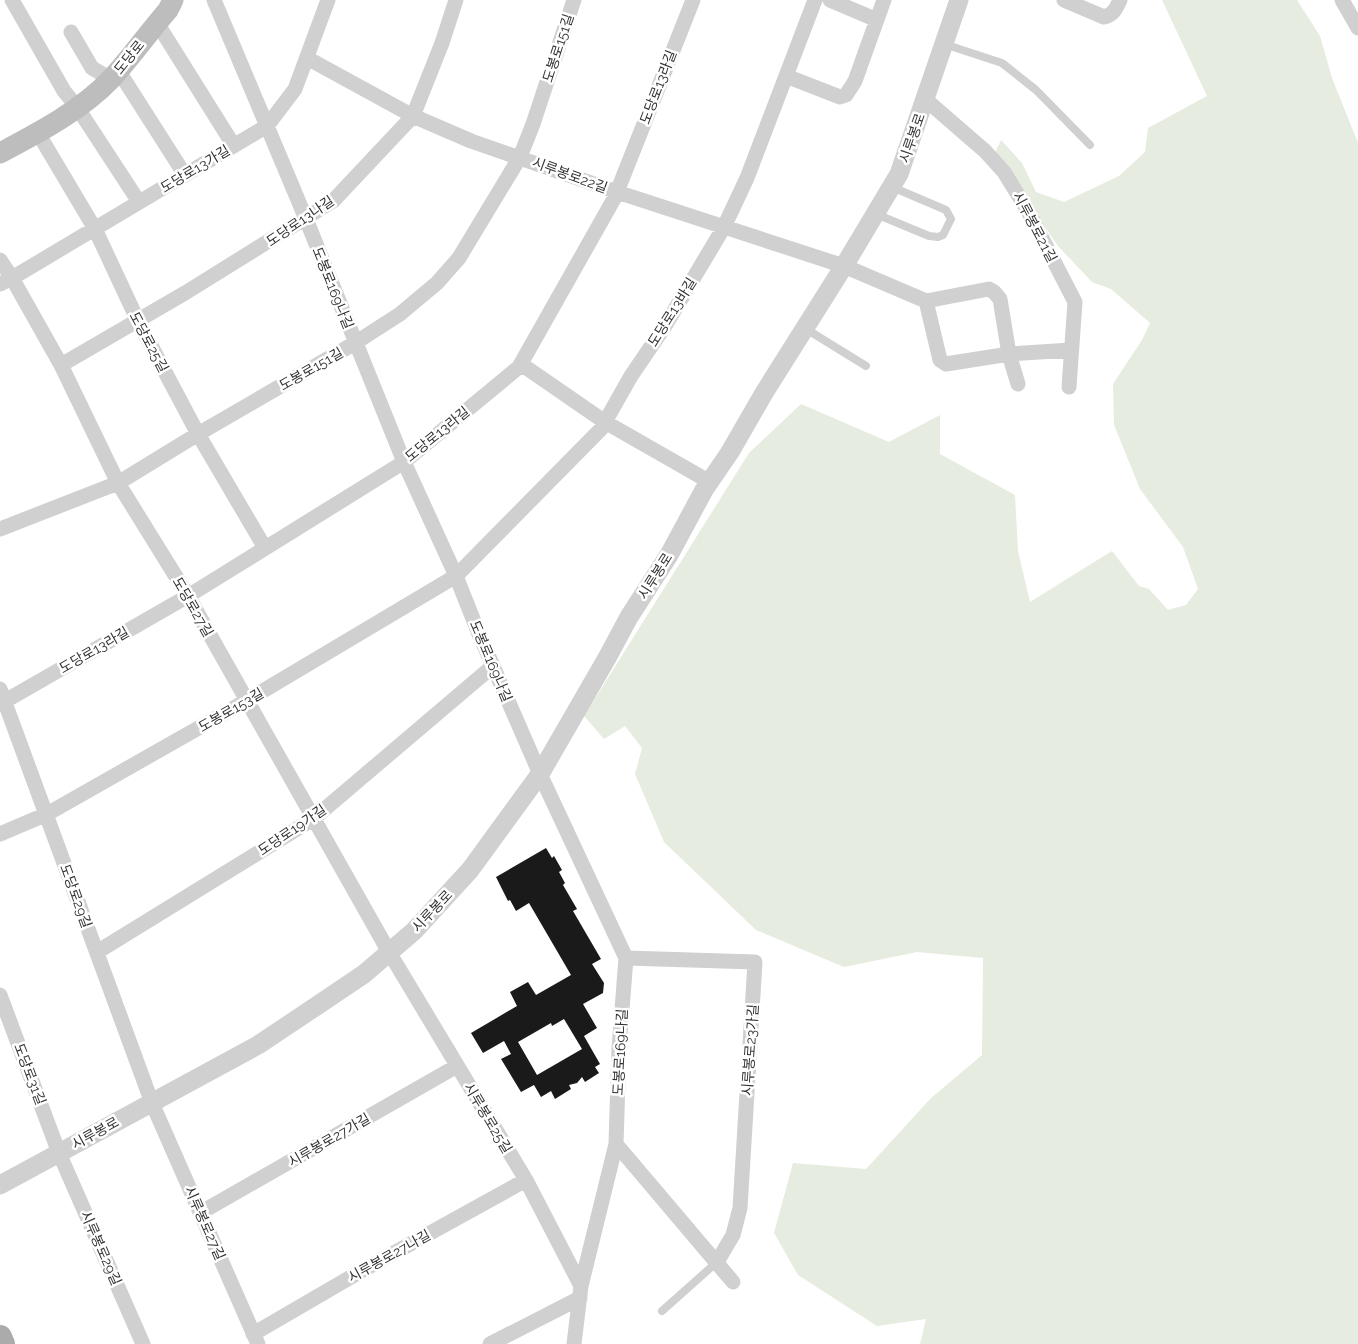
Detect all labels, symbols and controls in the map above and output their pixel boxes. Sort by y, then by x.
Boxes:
street label: 도봉로151길 [539,12,577,84]
street label: 도당로 [111,37,147,77]
street label: 도당로13라길 [637,48,679,126]
street label: 시루봉로 [896,111,928,165]
street label: 도당로13가길 [158,142,232,196]
street label: 시루봉로22길 [530,154,610,196]
street label: 시루봉로21길 [1010,189,1060,265]
street label: 도당로13나길 [263,193,337,249]
street label: 도봉로169나길 [309,245,357,331]
street label: 도당로13바길 [645,275,699,349]
street label: 도당로25길 [126,309,172,375]
street label: 도봉로151길 [276,344,346,394]
street label: 도당로13라길 [402,403,472,465]
street label: 시루봉로 [635,550,675,602]
street label: 도당로27길 [169,574,217,640]
street label: 도봉로169나길 [467,618,515,704]
street label: 도당로13라길 [56,624,132,676]
street label: 도봉로153길 [196,685,266,735]
street label: 도당로19가길 [255,801,329,859]
street label: 도당로29길 [57,862,95,930]
street label: 시루봉로 [409,887,455,935]
street label: 시루봉로23가길 [739,1004,761,1096]
street label: 도봉로169나길 [610,1008,630,1096]
street label: 도당로31길 [11,1041,49,1107]
street label: 시루봉로25길 [461,1080,515,1156]
street label: 시루봉로27가길 [285,1110,373,1170]
street label: 시루봉로 [69,1113,122,1152]
street label: 시루봉로27길 [182,1184,228,1262]
street label: 시루봉로29길 [77,1208,125,1288]
street label: 시루봉로27나길 [345,1227,433,1285]

